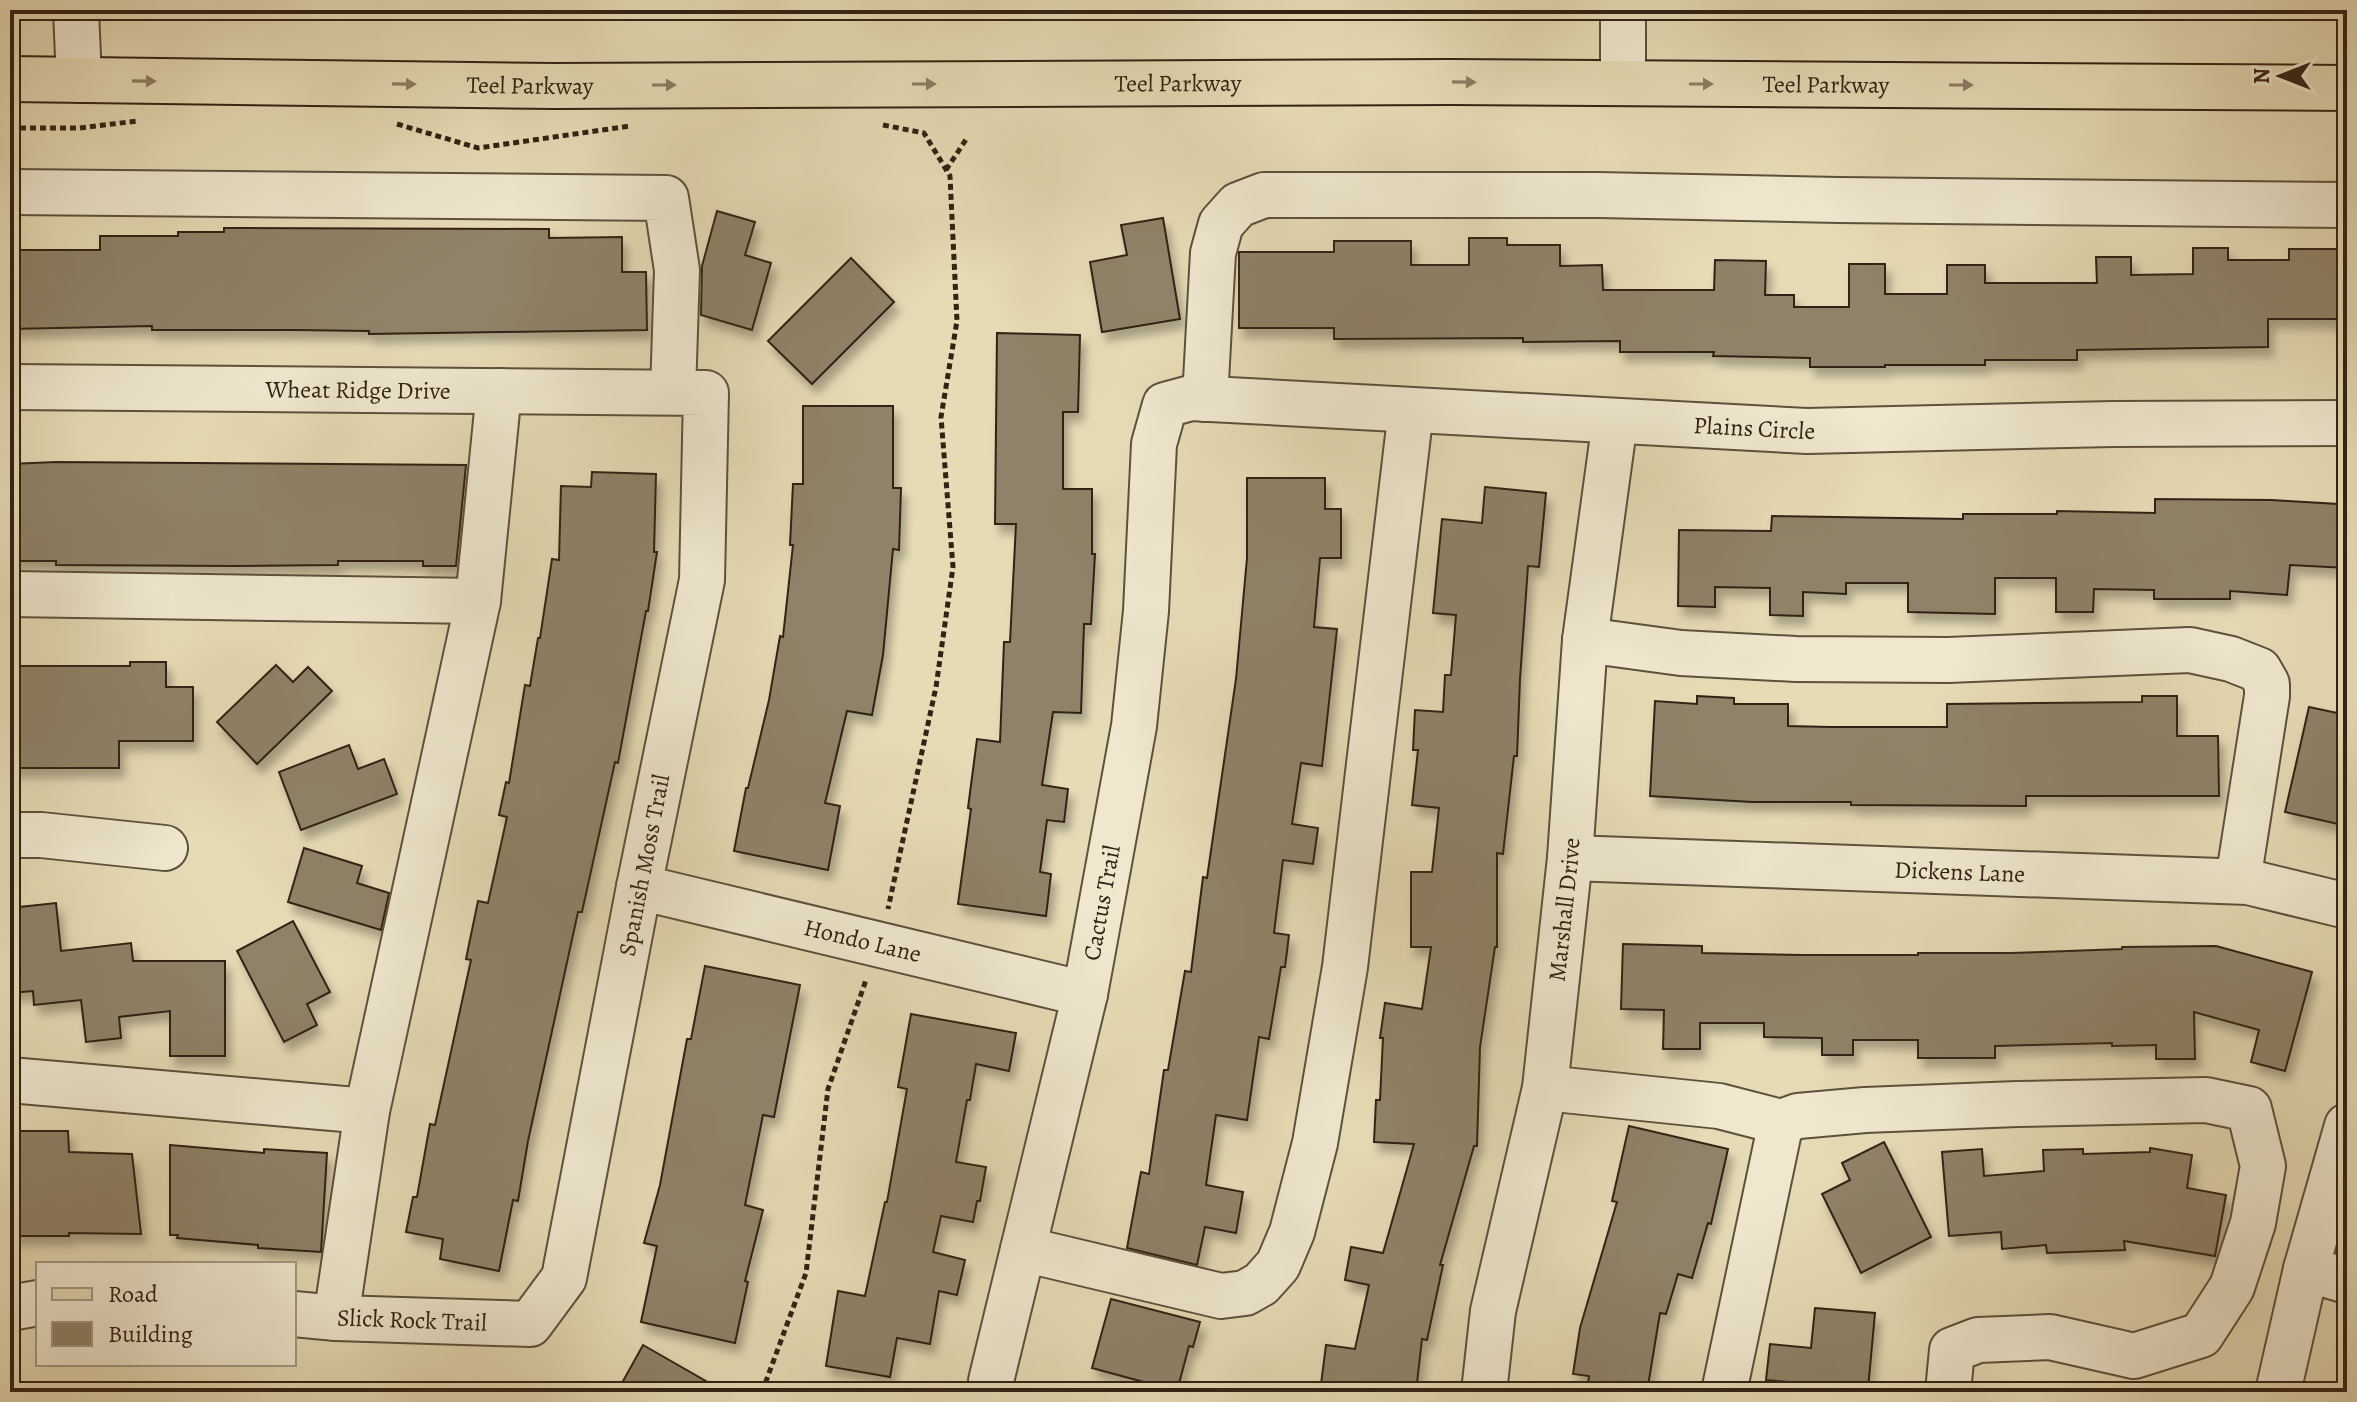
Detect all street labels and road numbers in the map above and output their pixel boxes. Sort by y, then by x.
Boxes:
street label: Teel Parkway [1114,67,1242,100]
street label: Teel Parkway [1762,68,1890,101]
street label: Teel Parkway [466,69,594,102]
street label: Wheat Ridge Drive [264,373,451,407]
street label: Plains Circle [1693,409,1815,447]
street label: Spanish Moss Trail [611,771,677,959]
street label: Marshall Drive [1541,837,1587,983]
street label: Cactus Trail [1075,842,1128,963]
street label: Dickens Lane [1894,853,2026,890]
street label: Hondo Lane [801,911,925,970]
street label: Slick Rock Trail [337,1301,488,1339]

